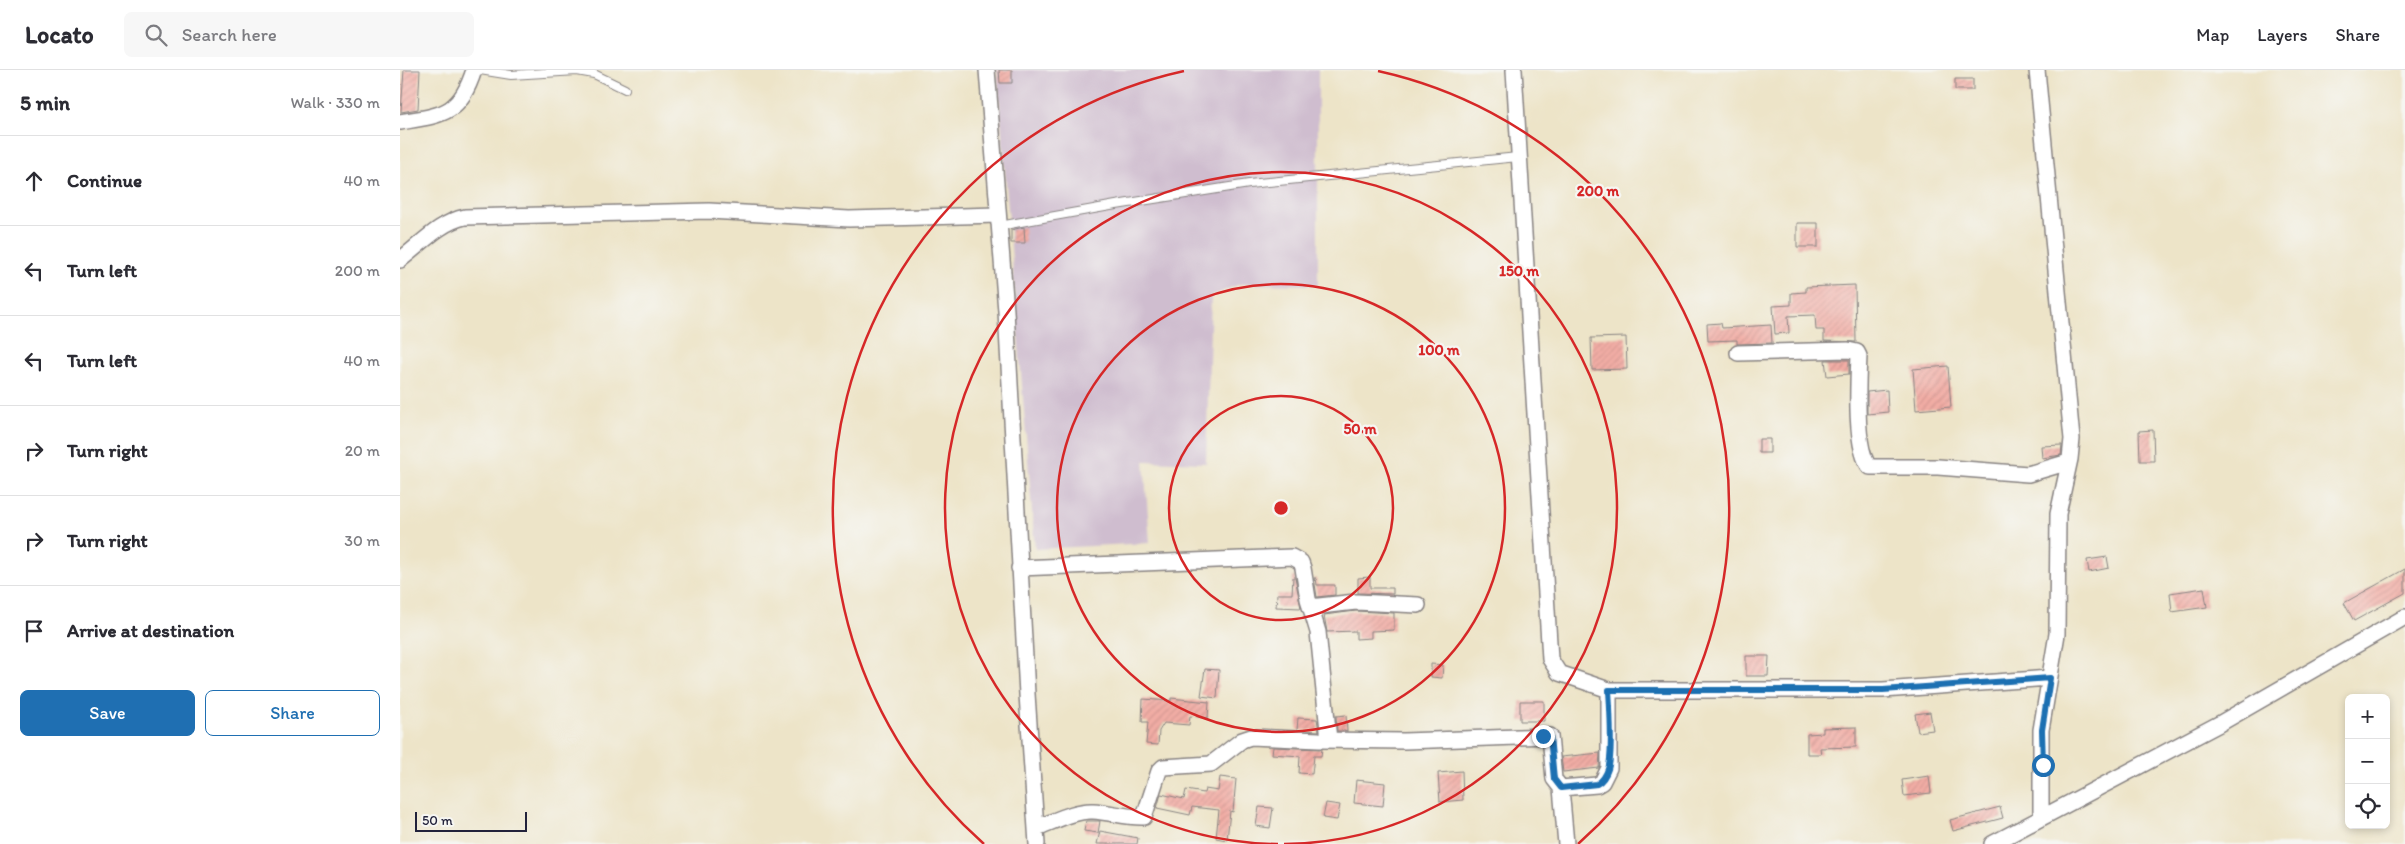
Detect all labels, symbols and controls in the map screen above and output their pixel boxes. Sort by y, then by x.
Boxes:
search box [124,12,474,57]
text: Locato [25,20,94,49]
icon: search [142,21,170,49]
text: Search here [182,23,277,46]
text: Map [2196,24,2229,46]
text: Layers [2257,24,2307,46]
text: Share [2335,24,2380,46]
text: 5 min [20,90,70,115]
text: Walk · 330 m [290,93,380,112]
icon: ahead [20,167,48,195]
text: Continue [67,169,142,192]
text: 40 m [343,171,380,190]
text: 200 m [1577,182,1620,200]
icon: left [20,257,48,285]
text: Turn left [67,259,137,282]
text: 200 m [335,261,380,280]
text: 150 m [1499,262,1539,280]
text: 100 m [1418,341,1460,359]
icon: left [20,347,48,375]
text: Turn left [67,349,137,372]
text: 40 m [343,351,380,370]
text: 50 m [1343,420,1377,438]
icon: right [20,437,48,465]
text: Turn right [67,439,148,462]
text: 20 m [345,441,380,460]
centre of rings [1272,499,1290,517]
icon: right [20,527,48,555]
text: Turn right [67,529,148,552]
text: 30 m [344,531,380,550]
icon: arrive [20,617,48,645]
text: Arrive at destination [67,619,234,642]
button: Save [20,690,195,736]
button: Share [205,690,380,736]
map controls [2345,694,2390,829]
button: + [2345,694,2390,739]
route end [1532,725,1555,748]
button: − [2345,739,2390,784]
route start [2032,754,2055,777]
button: locate [2345,784,2390,829]
scale bar [415,809,528,832]
text: 50 m [422,812,453,829]

